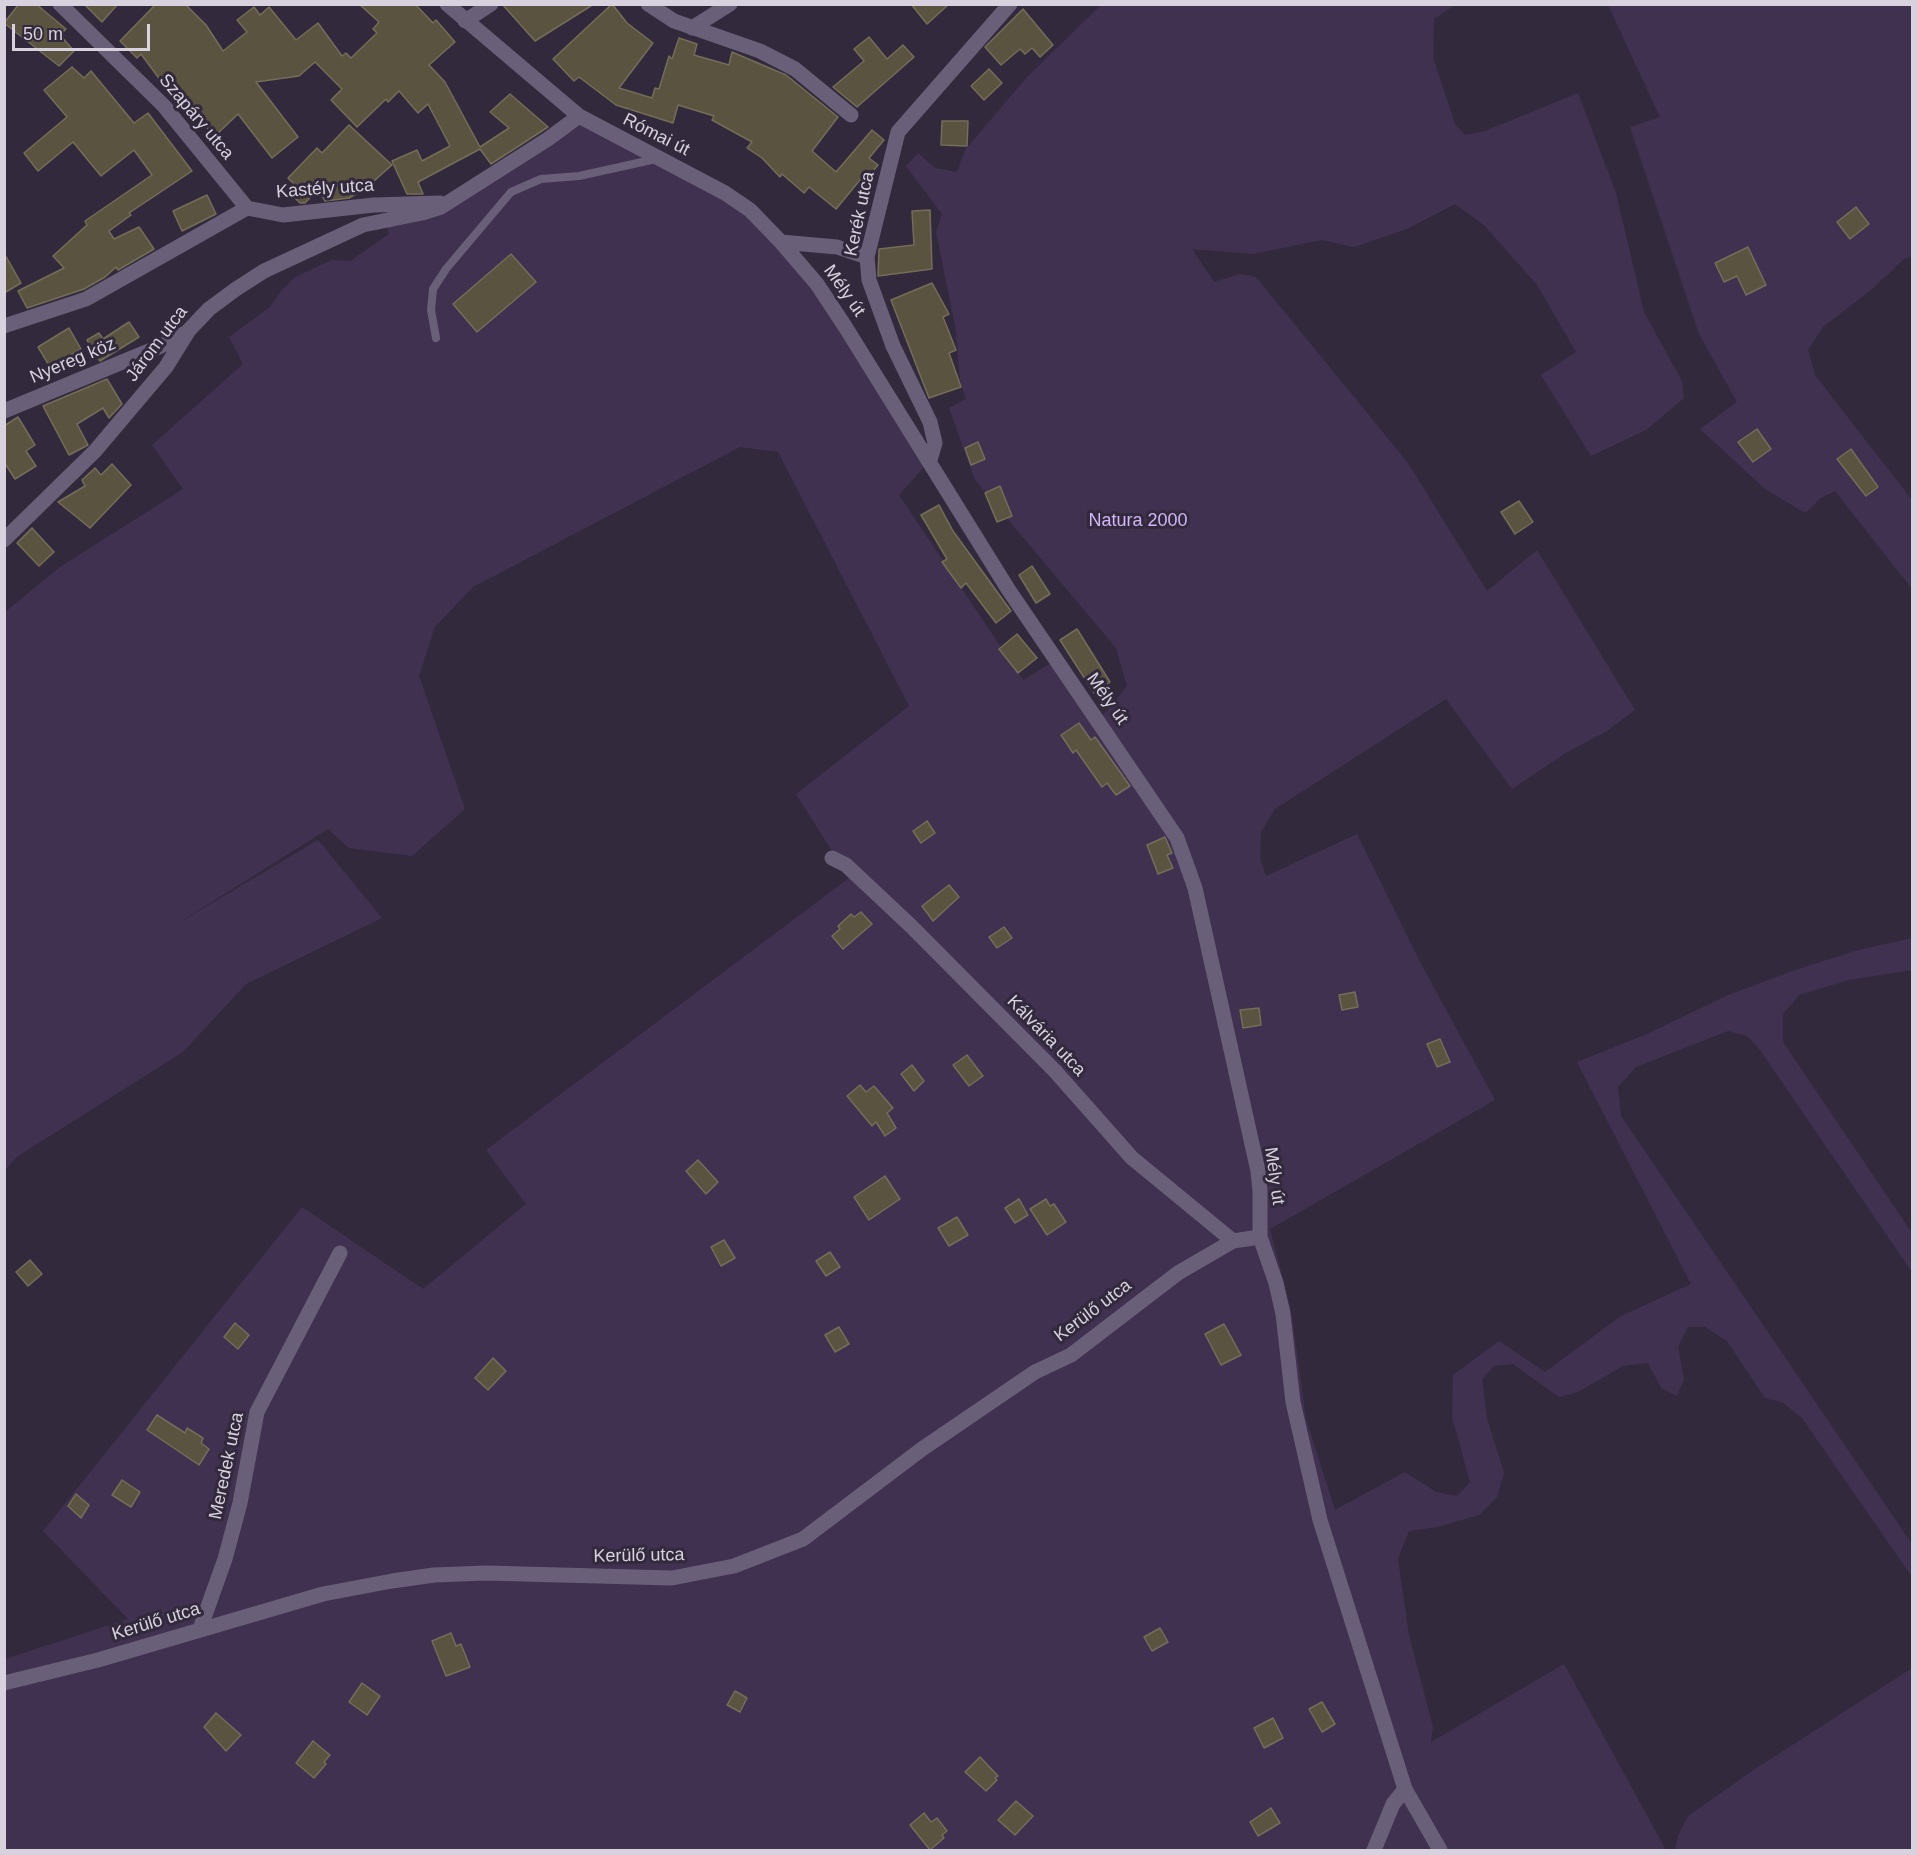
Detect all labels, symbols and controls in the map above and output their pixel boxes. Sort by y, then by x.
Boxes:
scale bar [15,12,153,50]
text: 50 m [23,24,63,44]
street label: Szapáry utca [154,70,238,164]
street label: Római út [619,109,693,161]
street label: Kerék utca [840,170,880,258]
street label: Kastély utca [275,175,375,203]
street label: Mély út [819,261,869,321]
street label: Járom utca [122,302,192,386]
street label: Nyereg köz [27,333,119,389]
park label: Natura 2000 [1088,510,1188,532]
street label: Mély út [1082,669,1132,729]
street label: Kálvária utca [1002,991,1090,1081]
street label: Mély út [1259,1146,1289,1206]
street label: Kerülő utca [1050,1275,1136,1347]
street label: Meredek utca [205,1410,249,1522]
street label: Kerülő utca [593,1544,685,1568]
street label: Kerülő utca [109,1598,203,1646]

